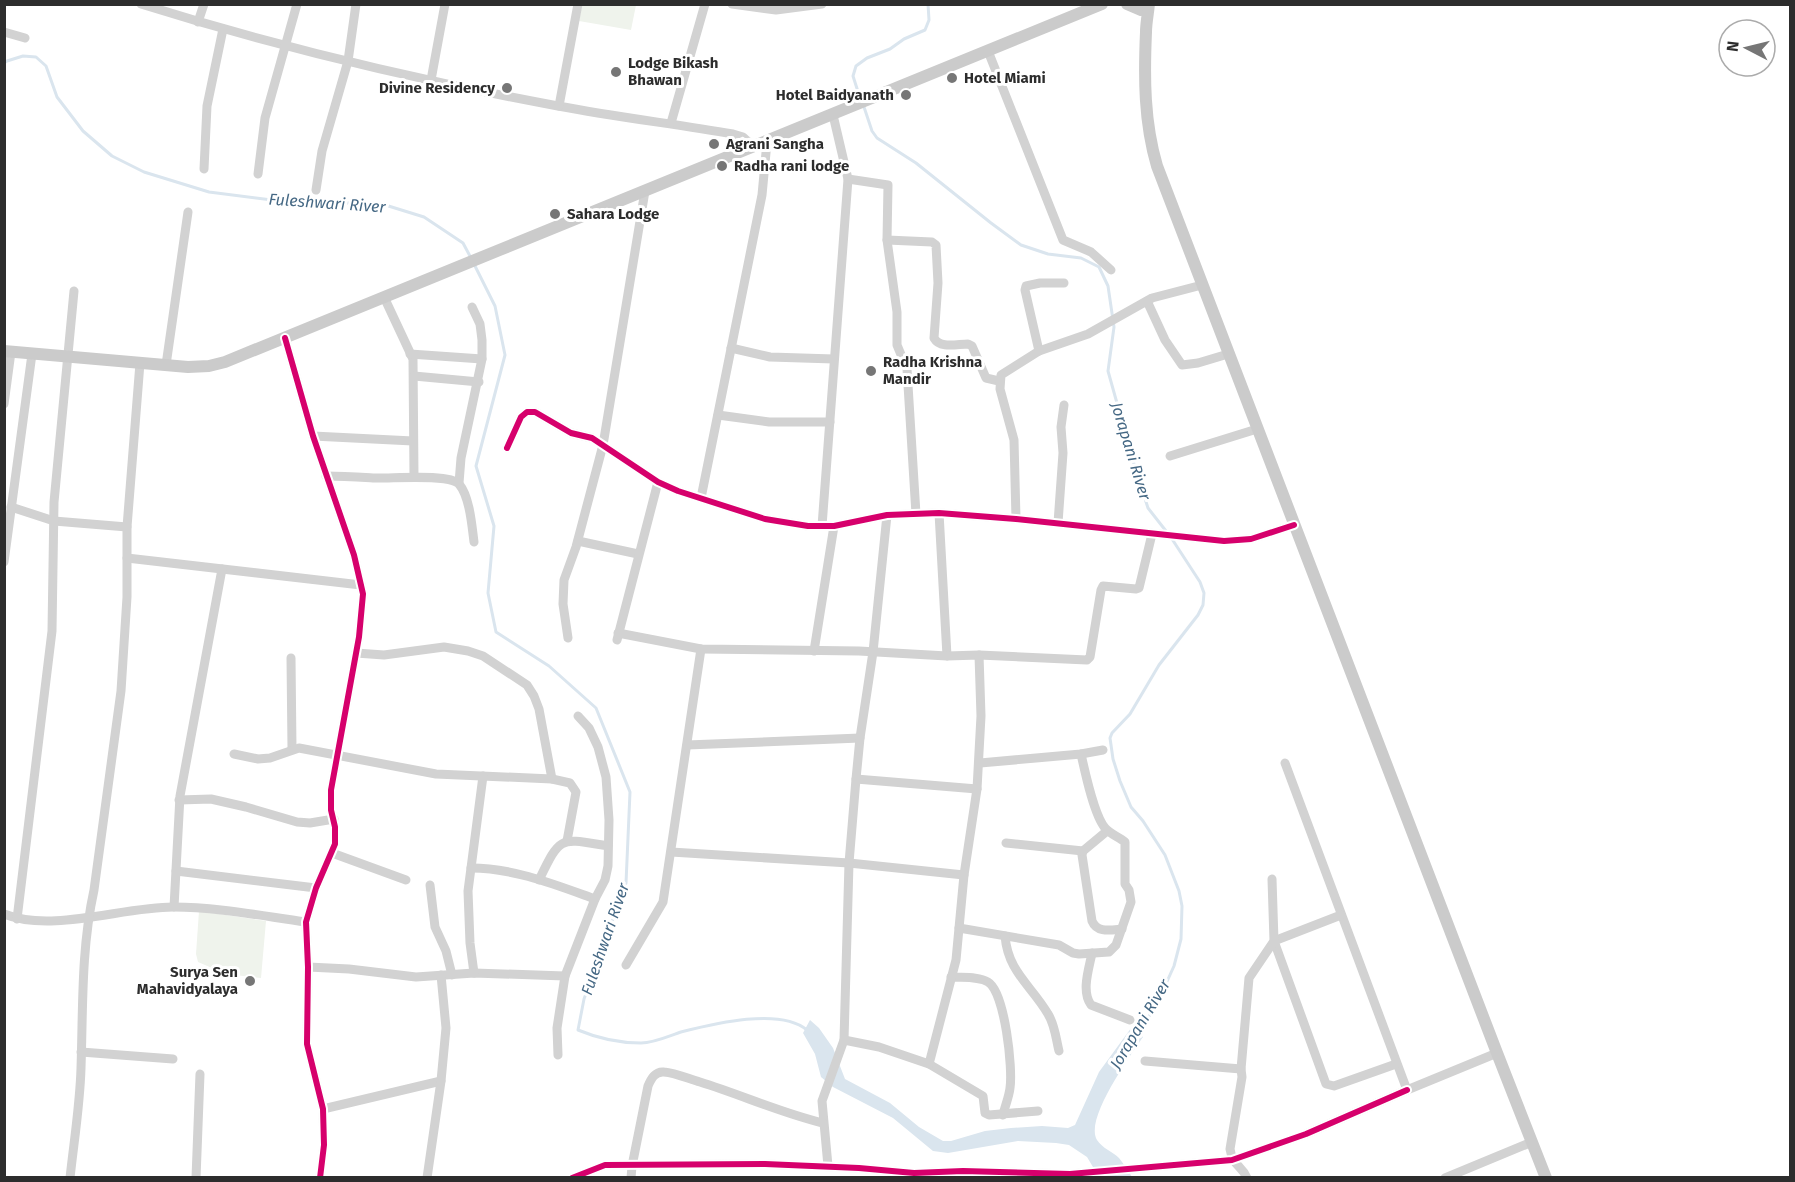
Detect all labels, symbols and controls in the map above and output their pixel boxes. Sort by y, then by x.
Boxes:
north arrow [1717,18,1777,78]
text: N [1723,40,1743,53]
place label: Lodge Bikash Bhawan [628,54,718,89]
marker: Lodge Bikash Bhawan [609,65,623,79]
place label: Hotel Miami [964,69,1046,87]
marker: Hotel Miami [945,71,959,85]
place label: Divine Residency [379,79,495,97]
marker: Divine Residency [500,81,514,95]
place label: Hotel Baidyanath [776,86,894,104]
marker: Hotel Baidyanath [899,88,913,102]
place label: Agrani Sangha [725,135,824,153]
marker: Agrani Sangha [707,137,721,151]
place label: Radha rani lodge [734,157,849,175]
marker: Radha rani lodge [715,159,729,173]
water label: Fuleshwari River [268,189,387,217]
place label: Sahara Lodge [567,205,659,223]
marker: Sahara Lodge [548,207,562,221]
place label: Radha Krishna Mandir [883,353,982,388]
marker: Radha Krishna Mandir [864,364,878,378]
water label: Jorapani River [1107,399,1155,503]
water label: Fuleshwari River [577,880,633,997]
place label: Surya Sen Mahavidyalaya [137,963,238,998]
marker: Surya Sen Mahavidyalaya [243,974,257,988]
water label: Jorapani River [1105,975,1175,1073]

